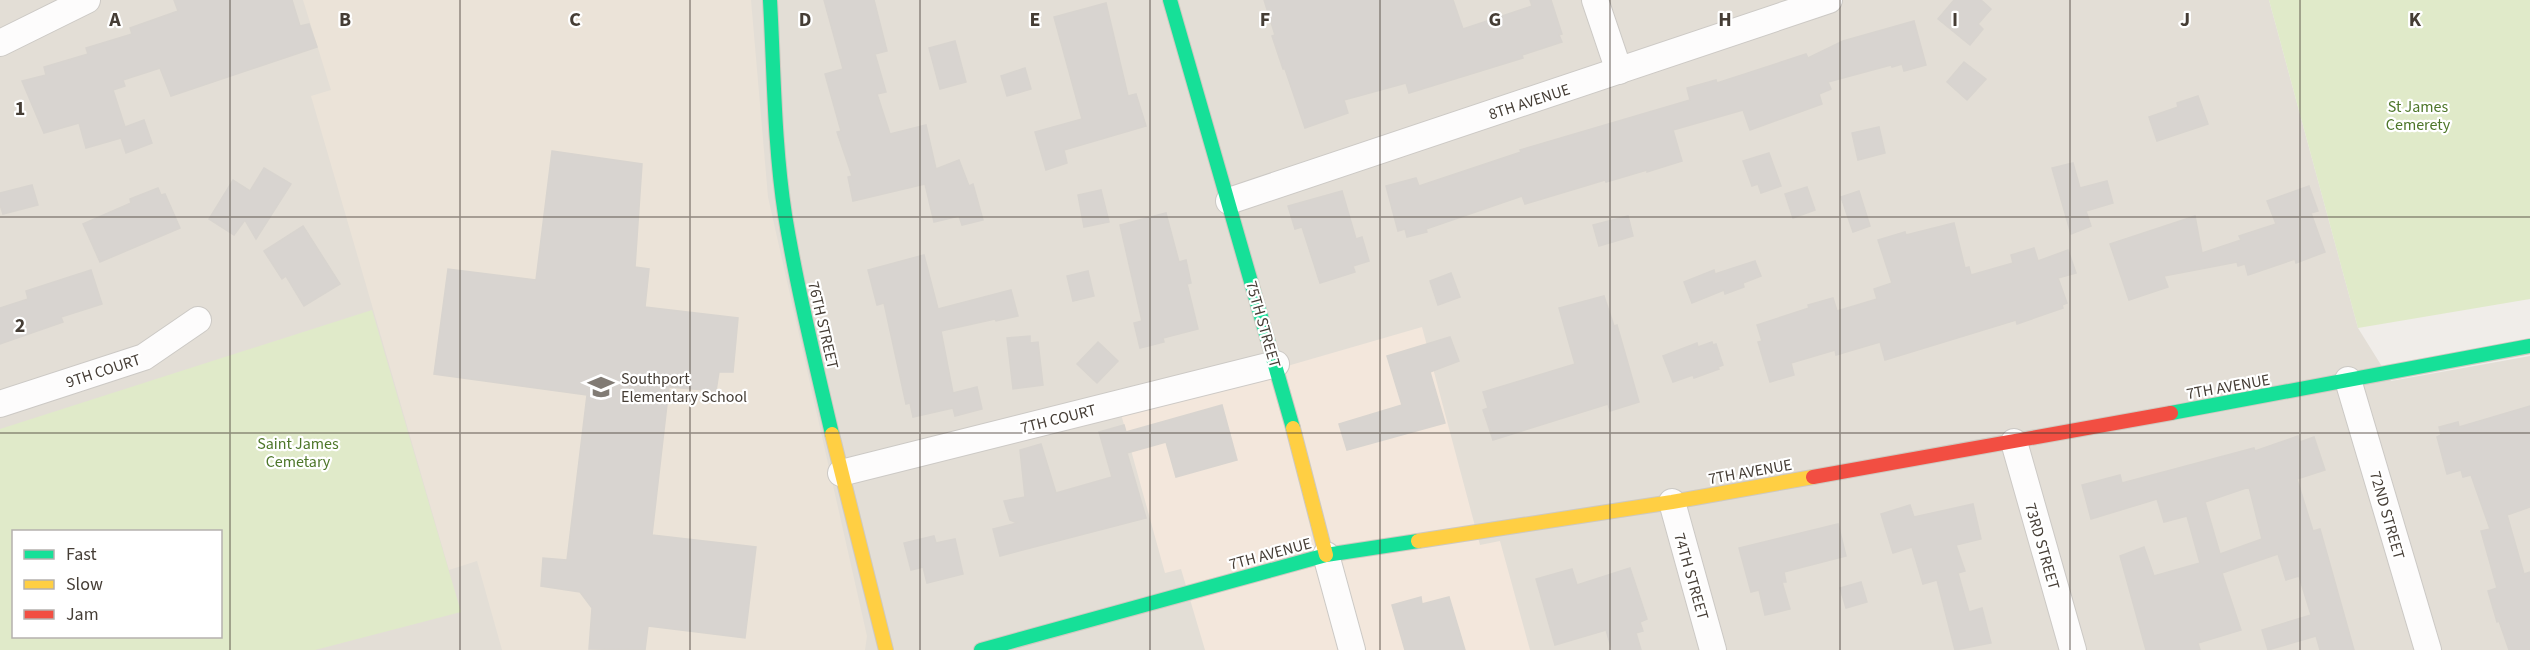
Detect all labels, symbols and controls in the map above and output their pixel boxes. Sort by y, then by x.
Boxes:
text: A [108,6,121,34]
text: B [339,6,351,34]
text: C [569,6,581,34]
text: D [799,6,811,34]
text: E [1030,6,1040,34]
text: F [1260,6,1270,34]
text: G [1489,6,1501,34]
text: H [1718,6,1732,34]
text: I [1952,6,1958,34]
text: J [2180,6,2190,34]
text: K [2409,6,2422,34]
street label: 8TH AVENUE [1486,78,1573,125]
text: 1 [15,95,25,123]
park label: St James Cemerety [2386,96,2451,136]
street label: 75TH STREET [1240,278,1286,371]
street label: 76TH STREET [802,279,844,372]
text: 2 [15,312,25,340]
street label: 9TH COURT [63,348,144,393]
place label: Southport Elementary School [621,368,747,408]
street label: 7TH AVENUE [2185,369,2272,405]
school or university icon: Southport Elementary School [586,372,616,402]
street label: 7TH COURT [1018,399,1099,439]
park label: Saint James Cemetary [257,433,339,473]
street label: 7TH AVENUE [1707,454,1794,490]
street label: 72ND STREET [2364,469,2410,562]
street label: 73RD STREET [2019,500,2065,593]
legend [12,530,222,638]
street label: 74TH STREET [1668,530,1714,623]
street label: 7TH AVENUE [1227,532,1314,576]
text: Fast [66,542,97,567]
text: Slow [66,572,103,597]
text: Jam [66,602,99,627]

